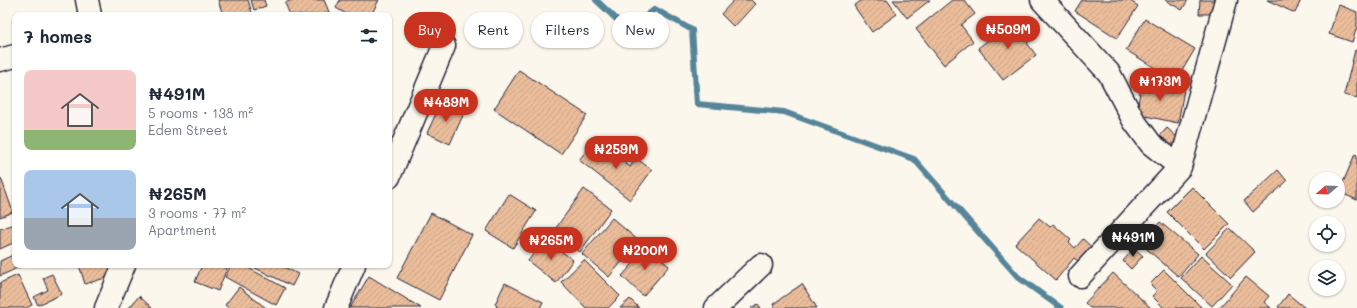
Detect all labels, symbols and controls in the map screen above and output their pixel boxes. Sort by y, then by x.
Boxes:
chip: Buy [404,12,456,48]
chip: Rent [464,12,523,48]
chip: Filters [531,12,604,48]
chip: New [612,12,669,48]
pin: ₦509M [980,16,1036,50]
text: ₦509M [985,20,1031,37]
text: 7 homes [24,25,92,47]
icon: filters [358,25,380,47]
pin: ₦173M [1132,68,1188,102]
text: ₦173M [1138,72,1182,89]
text: ₦491M [148,82,206,104]
icon: home [56,86,104,134]
pin: ₦489M [418,89,474,123]
text: ₦489M [423,93,469,110]
text: 5 rooms · 138 m² [148,104,253,121]
text: Edem Street [148,121,228,138]
pin: ₦259M [588,136,644,170]
text: ₦259M [594,140,638,157]
north arrow [1309,172,1345,208]
map controls [1309,172,1345,296]
text: ₦265M [148,182,207,204]
icon: home [56,186,104,234]
text: 3 rooms · 77 m² [148,204,246,221]
button: locate [1309,216,1345,252]
text: Apartment [148,221,217,238]
pin: ₦491M [1105,224,1161,258]
pin: ₦265M [523,227,579,261]
text: ₦491M [1111,228,1155,245]
text: ₦265M [529,231,573,248]
pin: ₦200M [617,237,673,271]
text: ₦200M [622,241,668,258]
button: layers [1309,260,1345,296]

